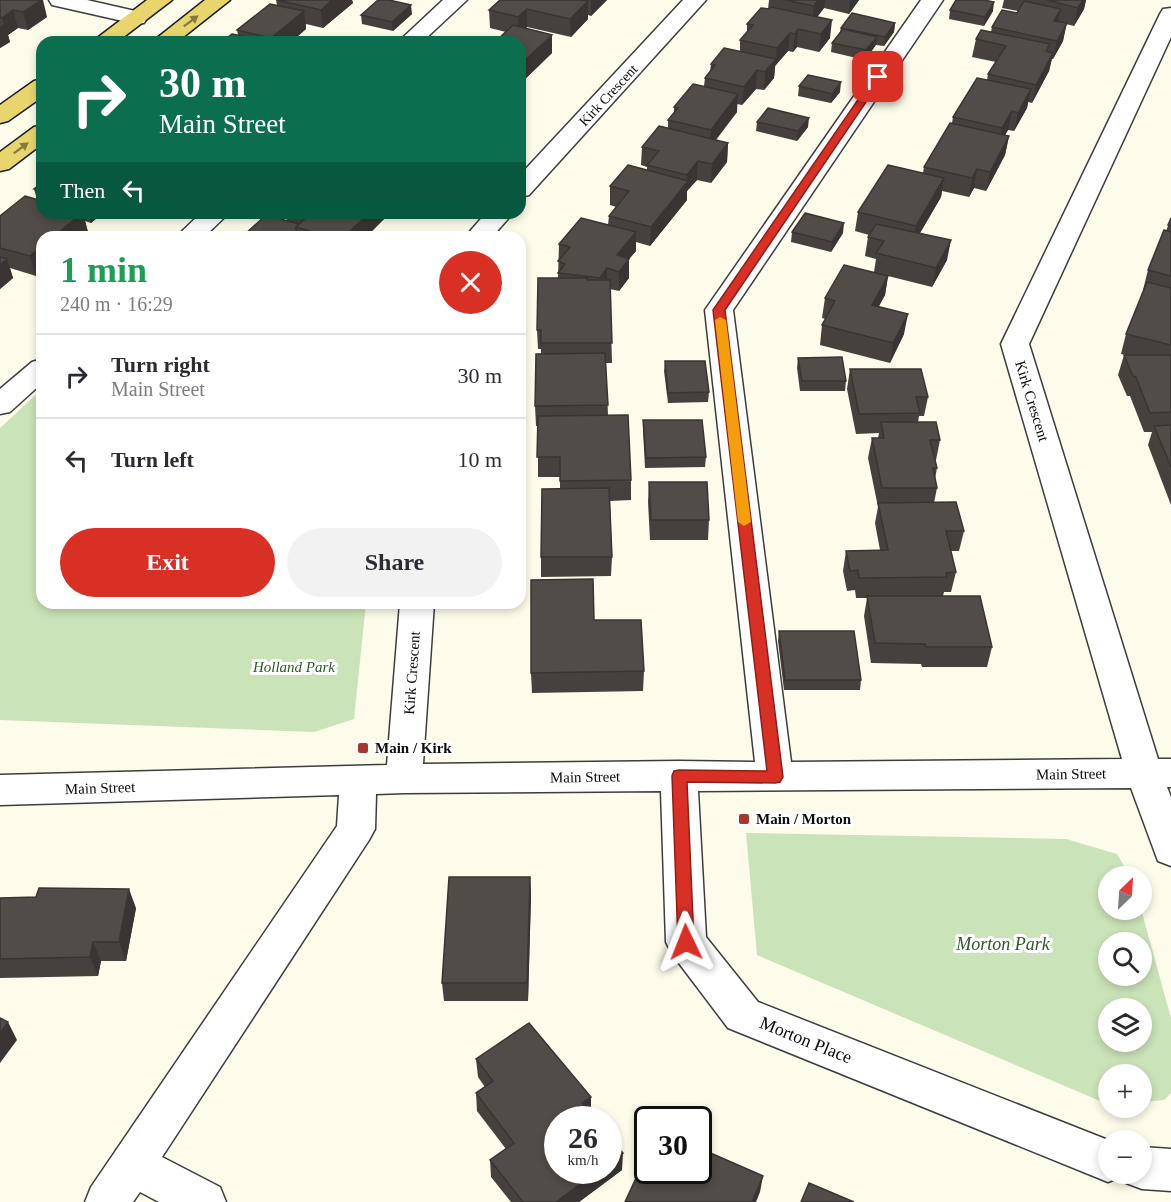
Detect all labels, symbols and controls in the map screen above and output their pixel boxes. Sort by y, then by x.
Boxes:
one-way arrow [182,15,198,27]
pin [852,51,903,102]
icon: right [60,60,138,138]
text: 30 m [159,60,247,106]
icon: arrive [861,60,894,93]
street label: Kirk Crescent [576,62,641,129]
text: Main Street [159,109,286,139]
one-way arrow [13,142,29,154]
icon: left [117,174,150,207]
text: Then [60,178,105,203]
text: 1 min [60,250,147,290]
button: close [439,251,502,314]
text: 240 m · 16:29 [60,293,173,315]
text: Turn right [111,352,210,377]
street label: Kirk Crescent [1012,359,1052,444]
icon: right [60,360,93,393]
text: 30 m [457,363,502,388]
text: Main Street [111,378,205,400]
icon: left [60,444,93,477]
text: Turn left [111,447,194,472]
text: 10 m [457,447,502,472]
button: Exit [60,528,275,597]
button: Share [287,528,502,597]
street label: Kirk Crescent [401,630,423,715]
park label: Holland Park [252,659,335,675]
place label: Main / Kirk [375,740,452,756]
marker: Main / Kirk [356,741,370,755]
street label: Main Street [1036,765,1107,783]
street label: Main Street [550,768,621,786]
street label: Main Street [65,779,136,797]
place label: Main / Morton [756,811,852,827]
marker: Main / Morton [737,812,751,826]
north arrow [1098,866,1152,920]
map controls [1098,866,1152,1184]
position arrow [654,910,718,974]
button: search [1098,932,1152,986]
park label: Morton Park [955,934,1051,954]
button: layers [1098,998,1152,1052]
street label: Morton Place [757,1012,855,1068]
button: + [1098,1064,1152,1118]
speed limit sign: 30 [634,1106,712,1184]
text: 26 [568,1121,598,1154]
button: − [1098,1130,1152,1184]
text: km/h [568,1152,598,1168]

